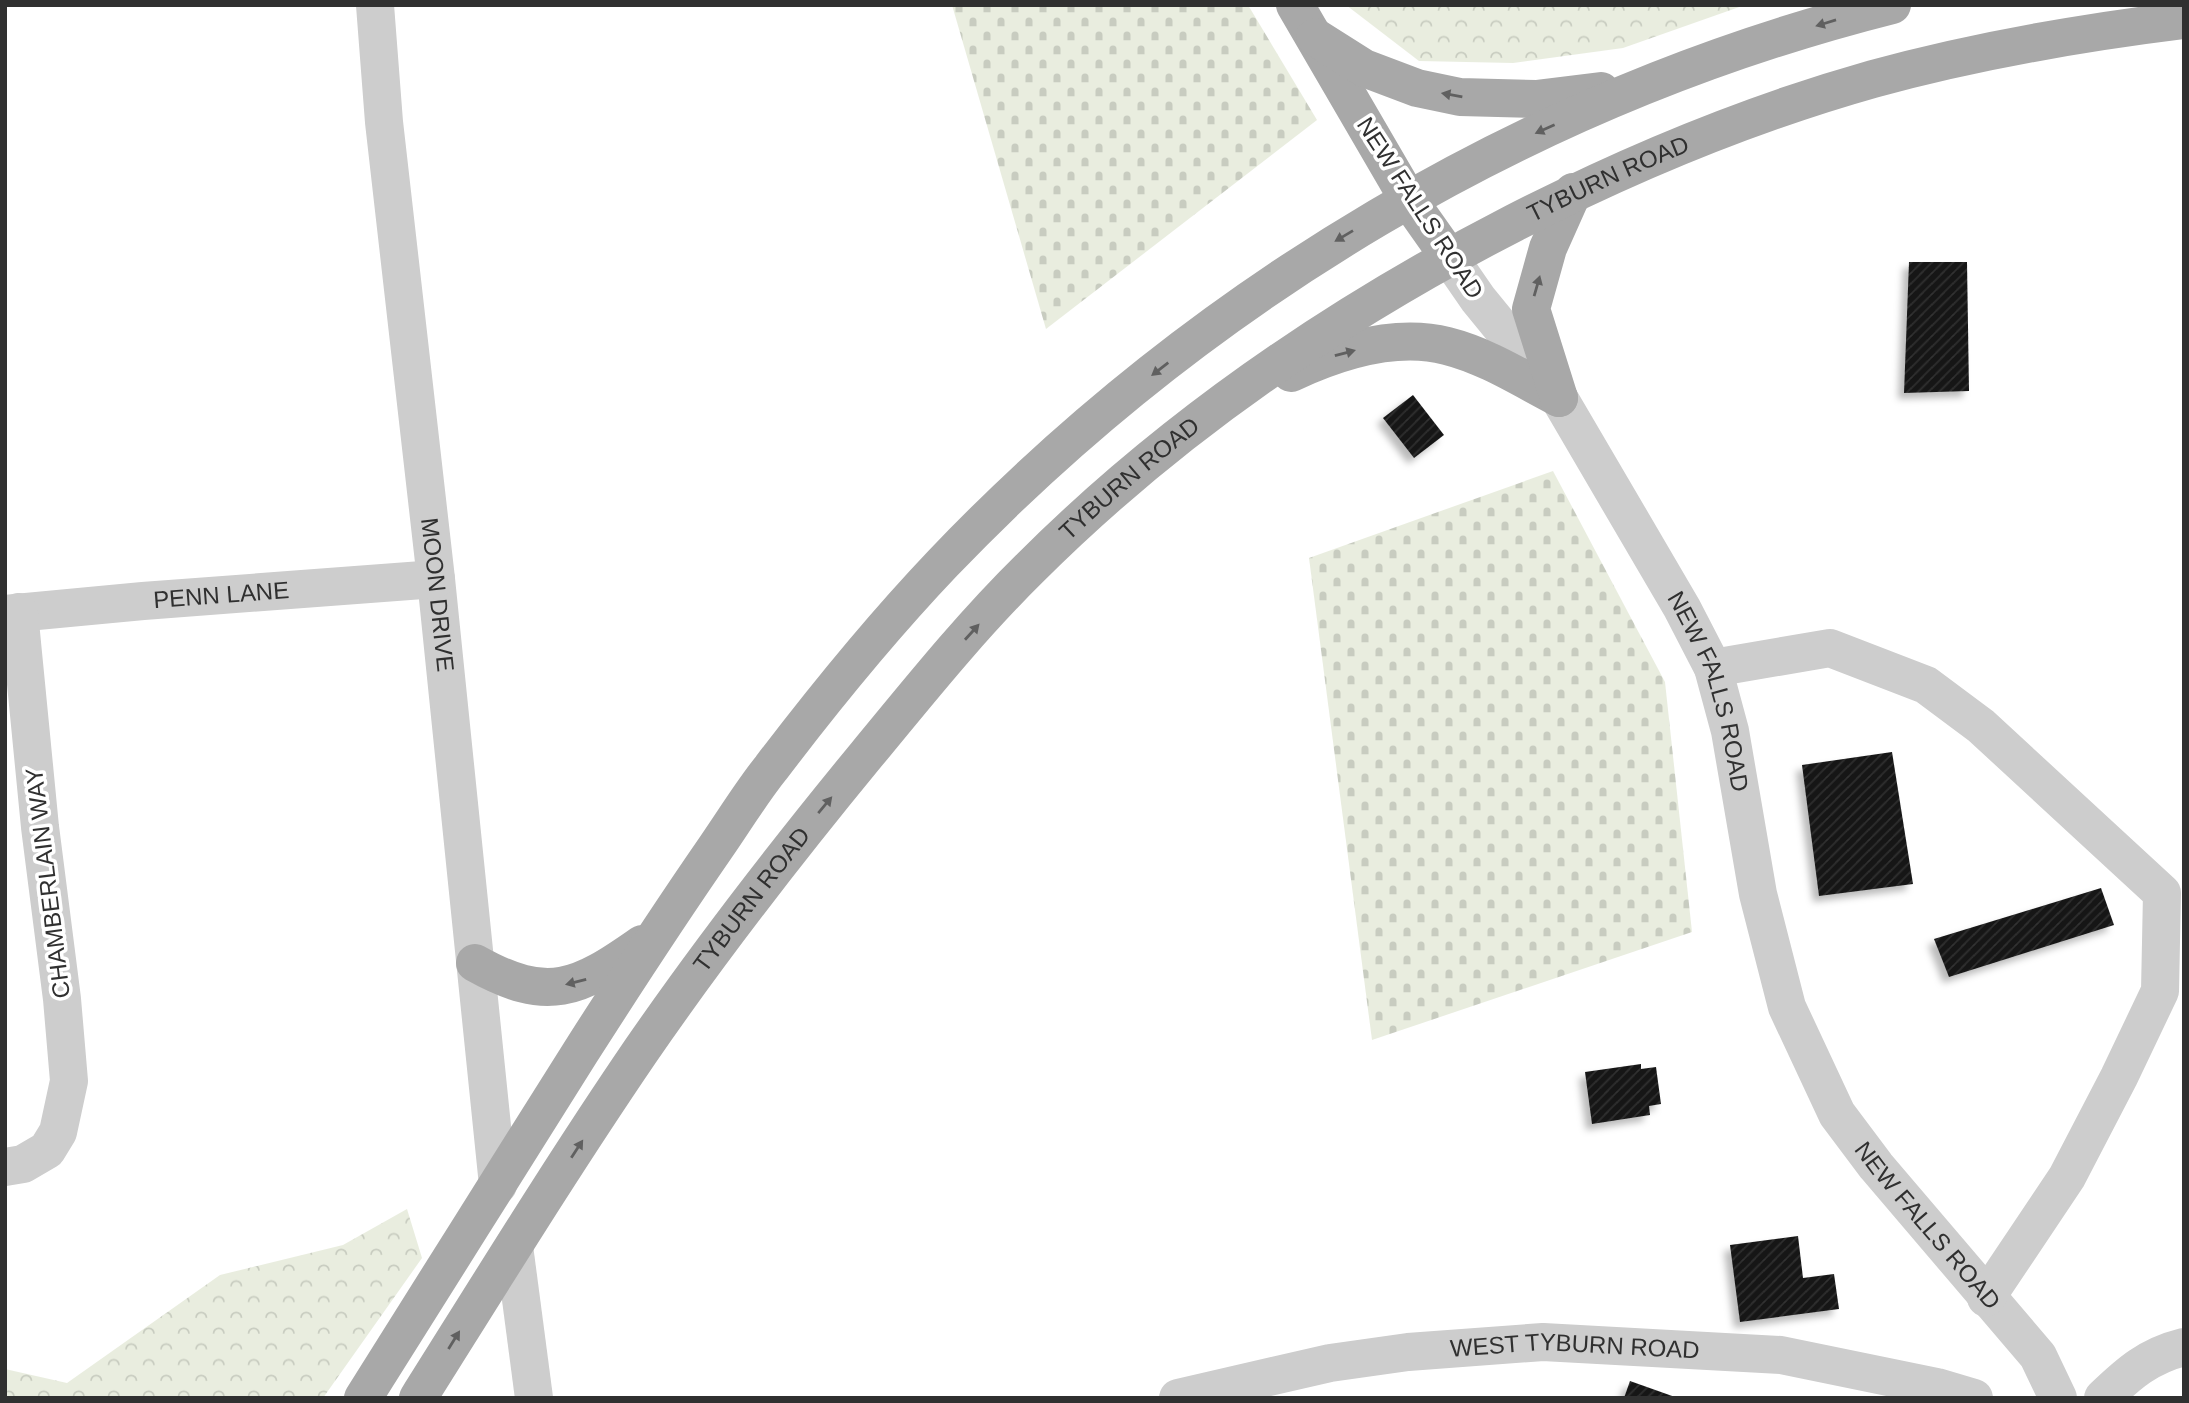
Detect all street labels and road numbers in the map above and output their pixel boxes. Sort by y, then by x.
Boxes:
street label: NEW FALLS ROAD [1352,112,1489,303]
street label: TYBURN ROAD [1523,130,1693,227]
street label: TYBURN ROAD [1054,411,1204,545]
street label: MOON DRIVE [416,516,459,673]
street label: PENN LANE [152,576,290,613]
street label: NEW FALLS ROAD [1662,586,1754,794]
street label: CHAMBERLAIN WAY [20,766,75,1000]
street label: TYBURN ROAD [688,822,815,977]
street label: NEW FALLS ROAD [1850,1136,2006,1315]
street label: WEST TYBURN ROAD [1449,1328,1700,1364]

